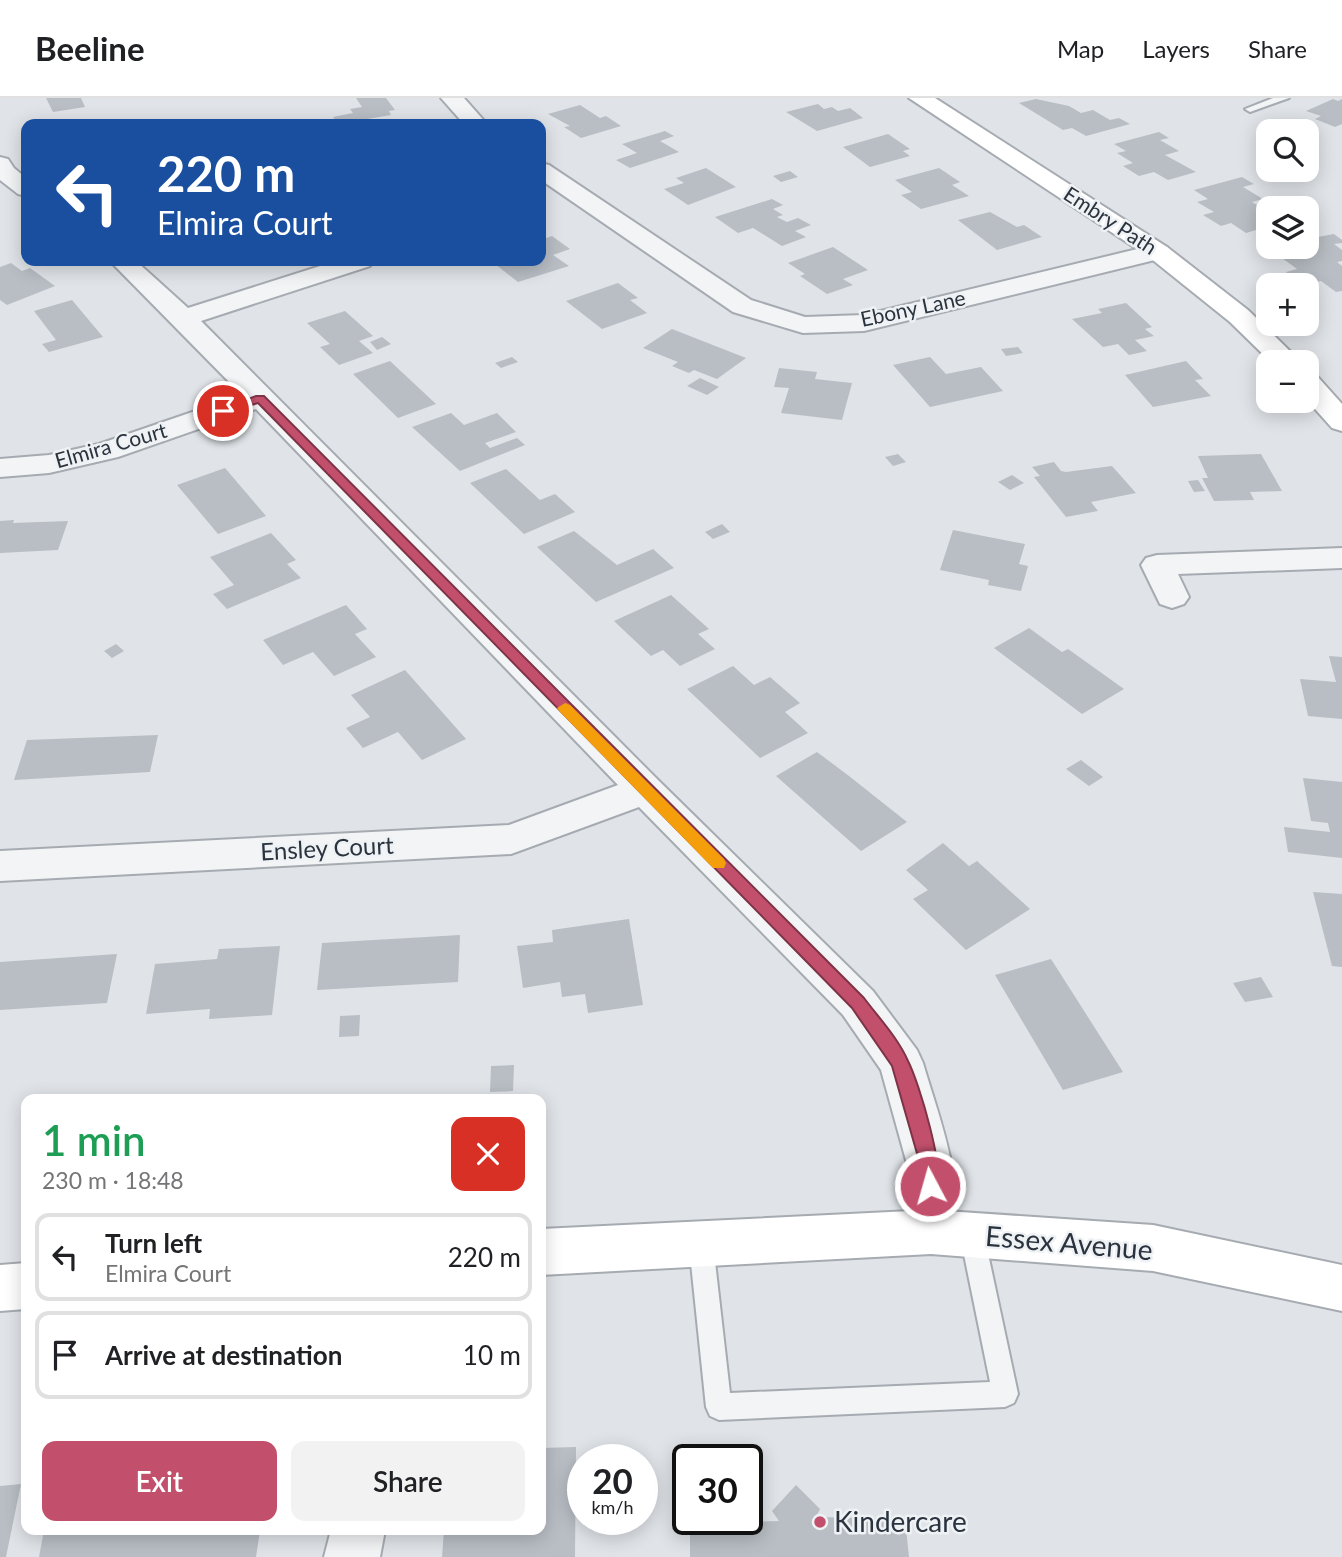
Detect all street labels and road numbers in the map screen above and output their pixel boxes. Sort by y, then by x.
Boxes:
street label: Embry Path [1060,180,1162,259]
street label: Ebony Lane [858,284,968,331]
street label: Elmira Court [52,417,170,472]
street label: Ensley Court [260,830,395,865]
street label: Essex Avenue [984,1218,1154,1266]

